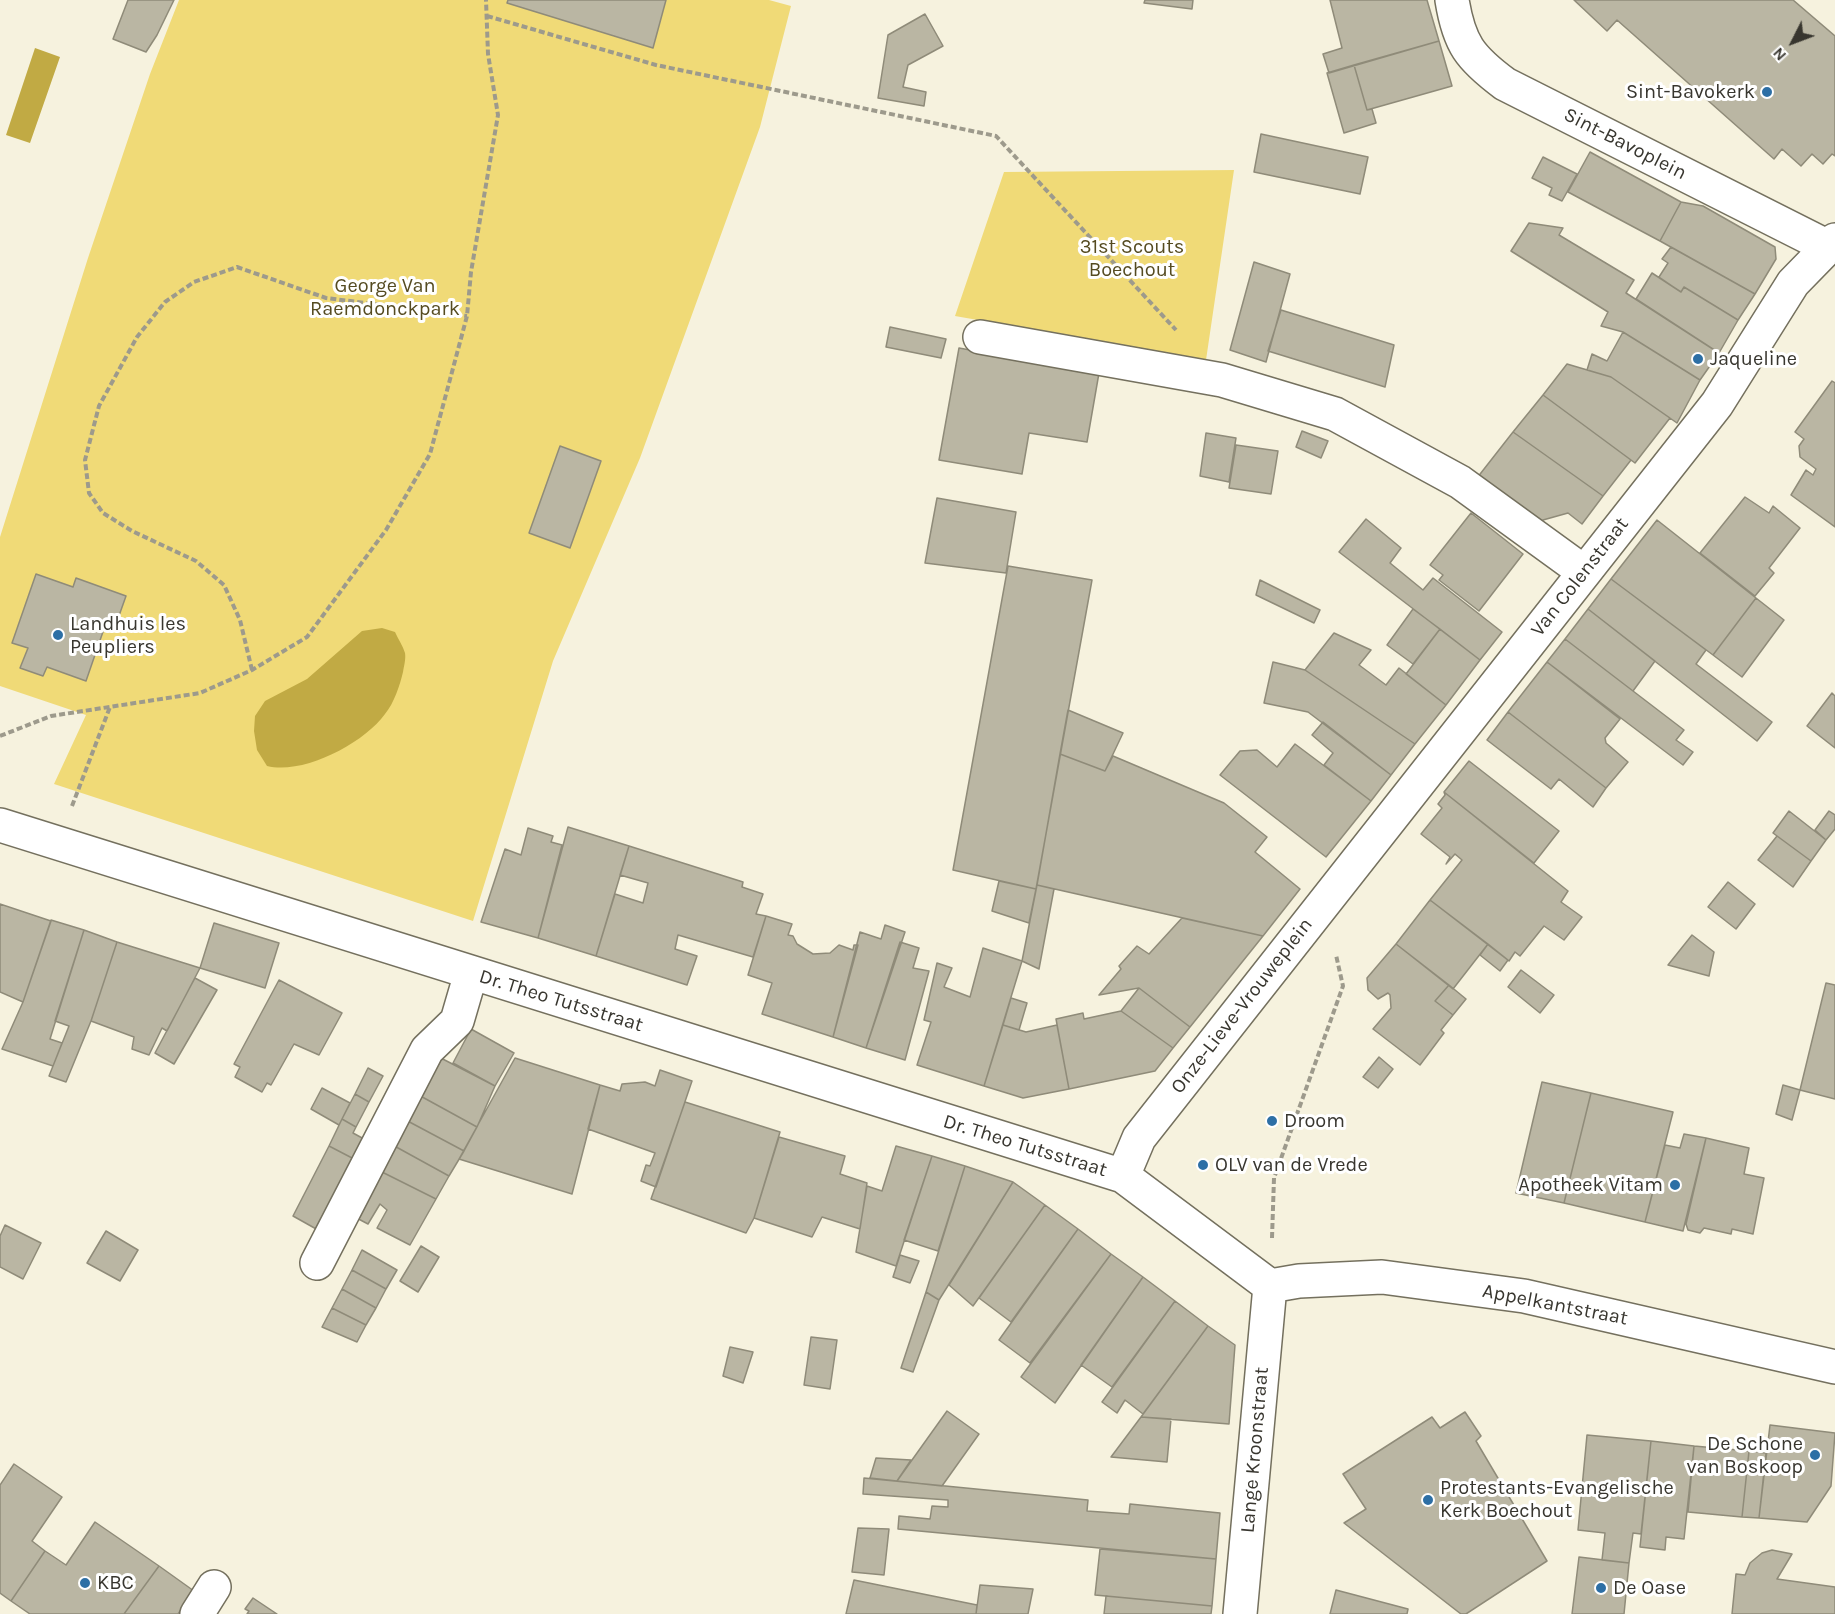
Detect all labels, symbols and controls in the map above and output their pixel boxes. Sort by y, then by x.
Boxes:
north arrow [1763,12,1823,72]
text: N [1768,44,1790,65]
place label: Sint-Bavokerk [1626,80,1755,104]
marker: Sint-Bavokerk [1760,85,1774,99]
street label: Sint-Bavoplein [1560,103,1690,185]
park label: 31st Scouts Boechout [1080,235,1184,282]
park label: George Van Raemdonckpark [310,274,460,321]
place label: Jaqueline [1710,347,1797,371]
marker: Jaqueline [1691,352,1705,366]
street label: Van Colenstraat [1526,513,1634,641]
place label: Landhuis les Peupliers [70,612,186,659]
marker: Landhuis les Peupliers [51,628,65,642]
street label: Onze-Lieve-Vrouweplein [1166,913,1318,1099]
street label: Dr. Theo Tutsstraat [476,965,646,1037]
place label: Droom [1284,1109,1345,1133]
street label: Dr. Theo Tutsstraat [940,1110,1110,1182]
marker: Droom [1265,1114,1279,1128]
place label: OLV van de Vrede [1215,1153,1368,1177]
marker: OLV van de Vrede [1196,1158,1210,1172]
place label: Apotheek Vitam [1518,1173,1663,1197]
marker: Apotheek Vitam [1668,1178,1682,1192]
street label: Appelkantstraat [1480,1279,1630,1331]
street label: Lange Kroonstraat [1236,1366,1274,1534]
place label: De Schone van Boskoop [1686,1432,1803,1479]
marker: De Schone van Boskoop [1808,1448,1822,1462]
place label: Protestants-Evangelische Kerk Boechout [1440,1476,1674,1523]
marker: Protestants-Evangelische Kerk Boechout [1421,1493,1435,1507]
place label: KBC [97,1571,134,1595]
marker: KBC [78,1576,92,1590]
place label: De Oase [1613,1576,1686,1600]
marker: De Oase [1594,1581,1608,1595]

